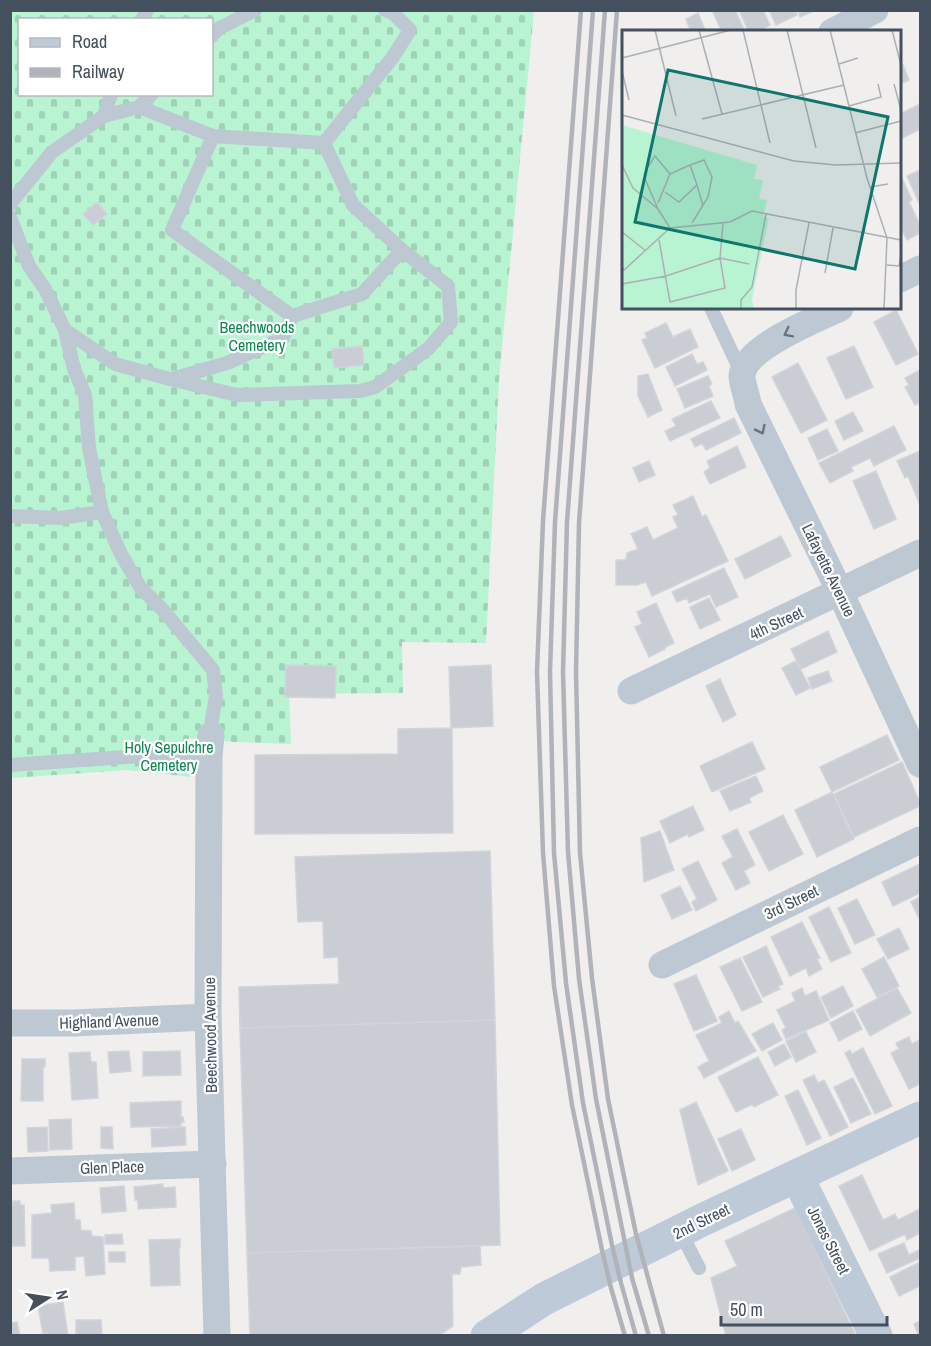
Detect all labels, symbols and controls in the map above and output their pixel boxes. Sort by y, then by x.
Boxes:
legend [18,18,213,96]
text: Road [72,29,107,54]
inset map [622,30,901,309]
text: Railway [72,59,125,84]
park label: Beechwoods Cemetery [219,316,295,356]
one-way arrow [783,326,794,337]
one-way arrow [754,424,766,435]
street label: Lafayette Avenue [797,520,861,620]
street label: 4th Street [746,601,807,645]
park label: Holy Sepulchre Cemetery [125,736,213,776]
street label: 3rd Street [760,879,822,925]
street label: Beechwood Avenue [198,977,222,1093]
street label: Highland Avenue [59,1008,159,1034]
street label: Glen Place [80,1155,144,1179]
street label: 2nd Street [669,1198,733,1244]
street label: Jones Street [802,1202,856,1278]
north arrow [18,1268,78,1328]
text: N [51,1288,74,1302]
scale bar [721,1289,888,1327]
text: 50 m [730,1297,763,1322]

